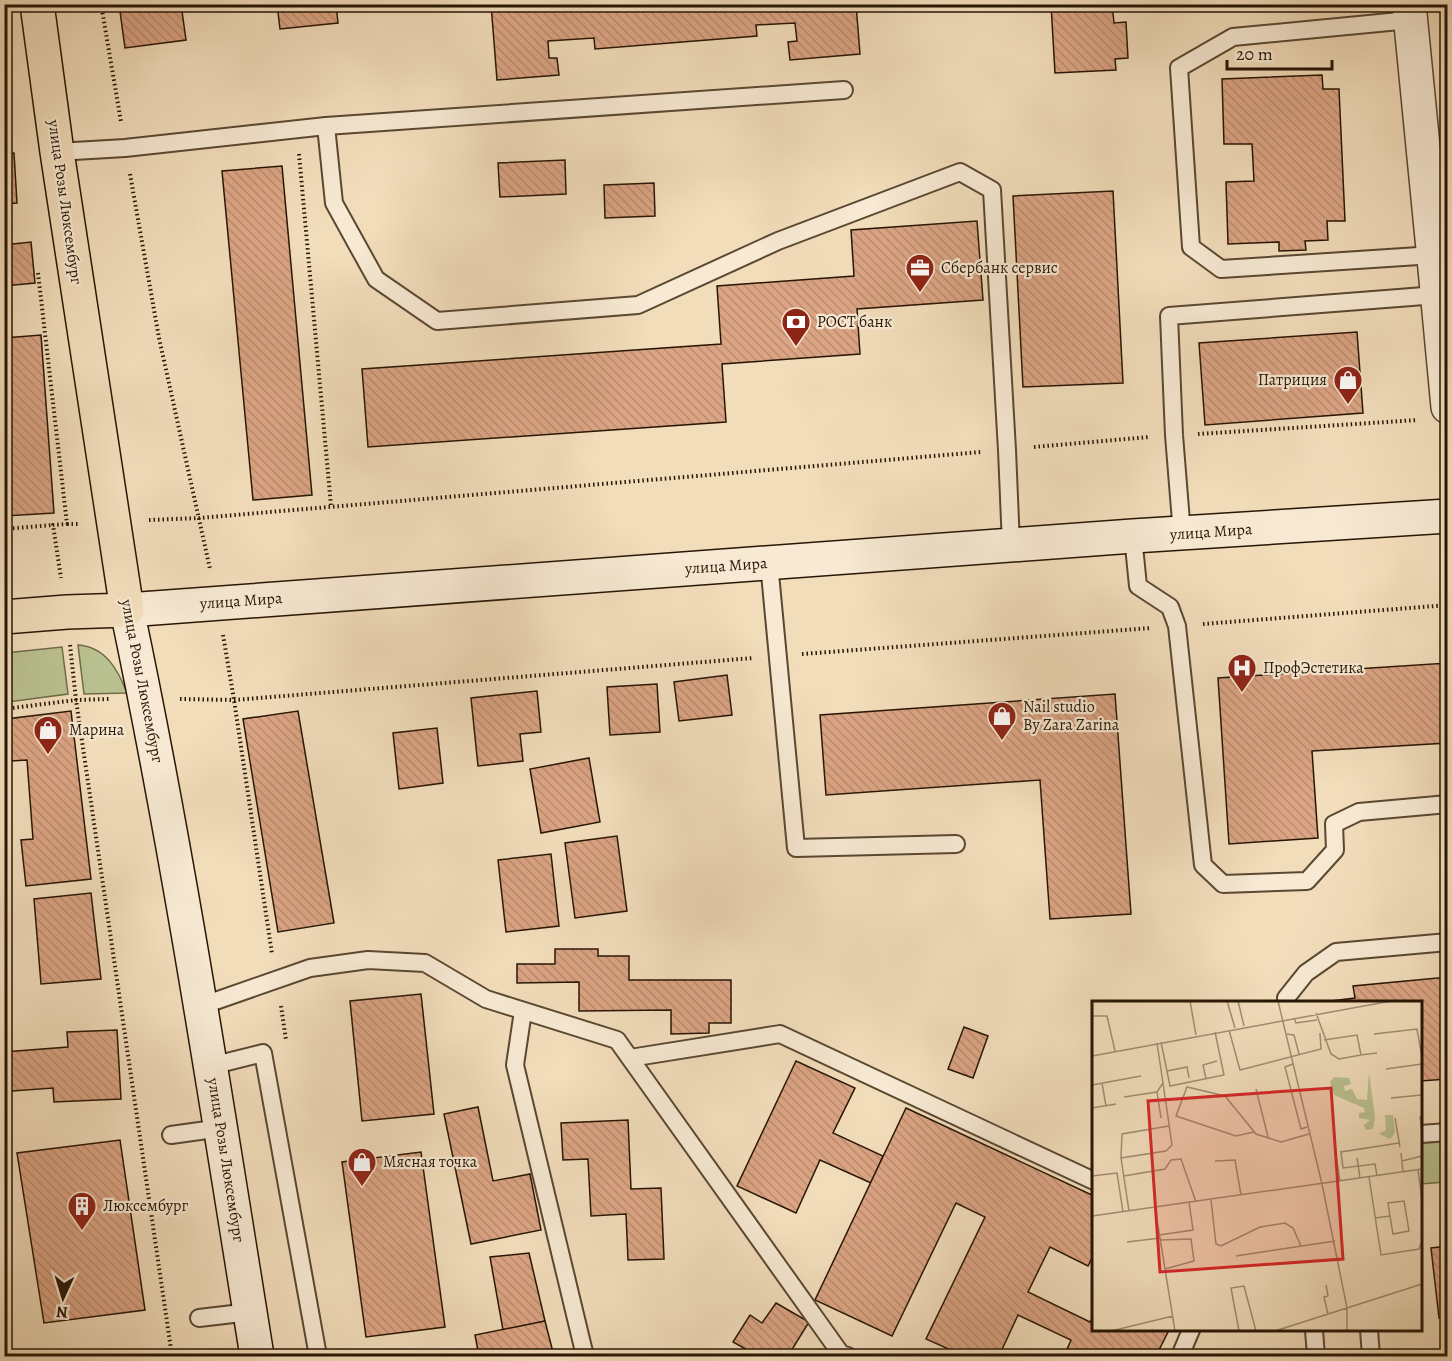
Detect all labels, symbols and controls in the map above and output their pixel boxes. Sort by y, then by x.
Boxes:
scale bar [1227,33,1332,71]
text: 20 m [1236,42,1273,66]
street label: улица Розы Люксембург [42,117,87,286]
office icon: Сбербанк сервис [904,252,936,294]
place label: Сбербанк сервис [941,257,1058,279]
bank icon: РОСТ банк [780,306,812,348]
place label: РОСТ банк [817,311,892,333]
shop icon: Патриция [1332,364,1364,406]
place label: Патриция [1258,369,1327,391]
street label: улица Мира [1168,518,1254,546]
street label: улица Мира [683,552,769,580]
street label: улица Мира [198,587,284,615]
street label: улица Розы Люксембург [115,596,169,765]
hospital icon: ПрофЭстетика [1226,652,1258,694]
place label: ПрофЭстетика [1263,657,1364,679]
place label: Nail studio By Zara Zarina [1023,696,1120,736]
shop icon: Nail studio By Zara Zarina [986,700,1018,742]
shop icon: Марина [32,714,64,756]
place label: Марина [69,719,125,741]
inset map [1092,1001,1422,1331]
street label: улица Розы Люксембург [202,1075,250,1244]
shop icon: Мясная точка [346,1146,378,1188]
place label: Мясная точка [383,1151,478,1173]
building icon: Люксембург [66,1190,98,1232]
place label: Люксембург [103,1195,188,1217]
north arrow [33,1268,93,1328]
text: N [55,1301,69,1323]

